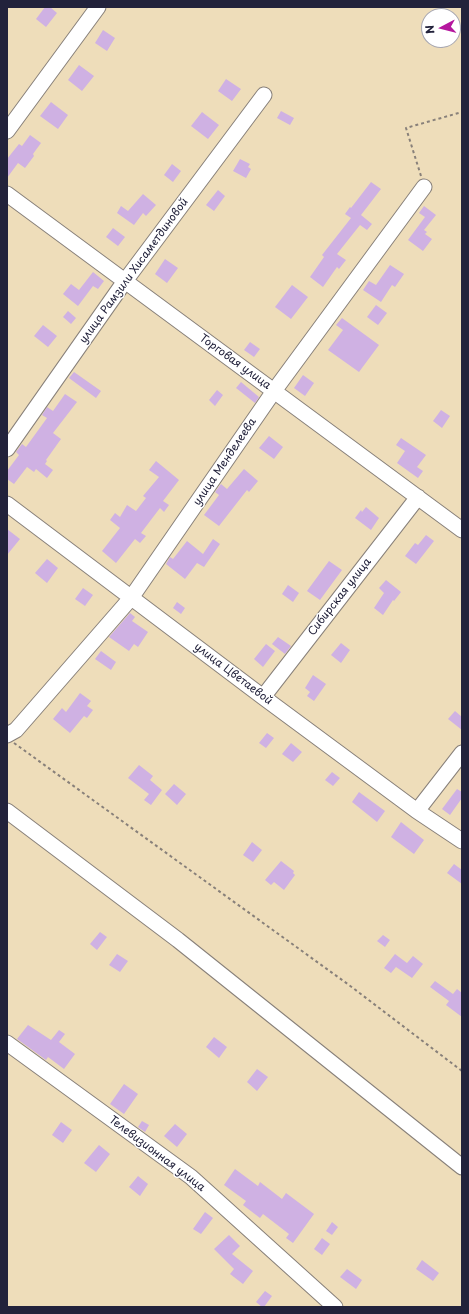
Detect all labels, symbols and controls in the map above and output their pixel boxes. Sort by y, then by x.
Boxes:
north arrow [421,8,461,48]
text: N [421,24,439,35]
street label: улица Рамзили Хисаметдиновой [77,196,191,346]
street label: Торговая улица [197,332,273,392]
street label: улица Менделеева [191,416,259,508]
street label: Сибирская улица [306,556,374,638]
street label: улица Цветаевой [191,640,275,708]
street label: Телевизионная улица [106,1114,208,1194]

